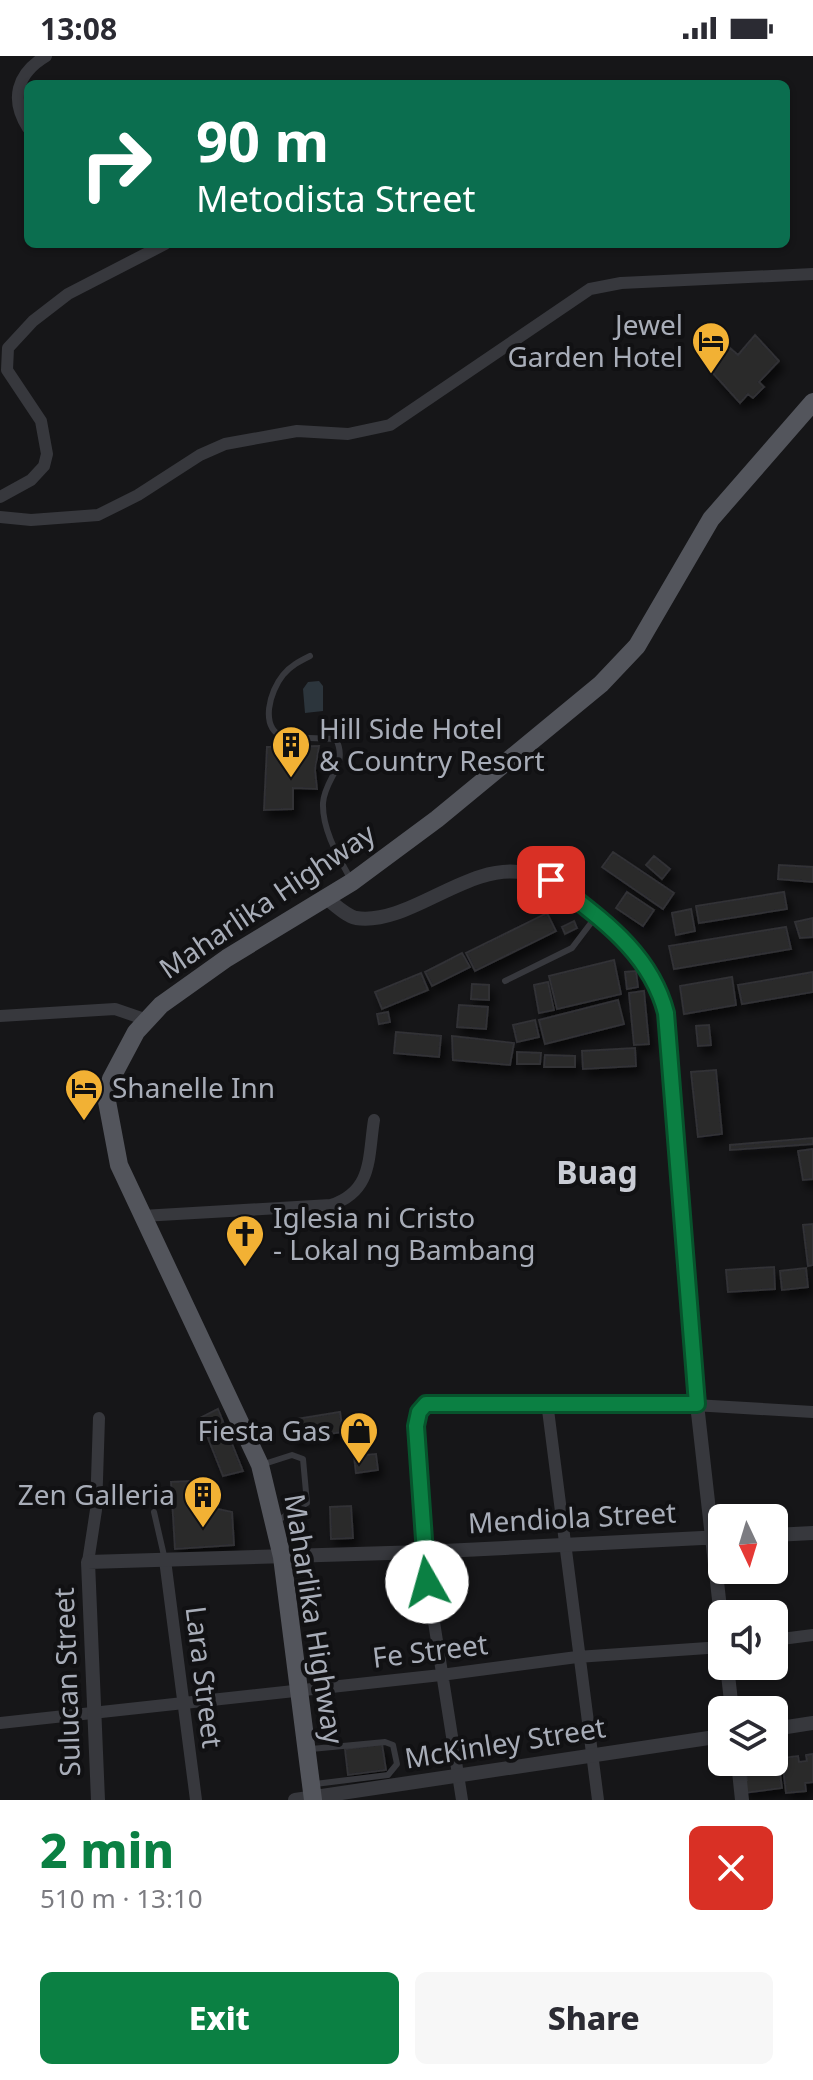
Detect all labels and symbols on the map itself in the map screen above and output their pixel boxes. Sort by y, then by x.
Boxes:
place label: Jewel Garden Hotel [507,305,683,375]
hotel icon: Jewel Garden Hotel [690,320,732,375]
place label: Hill Side Hotel & Country Resort [319,709,545,779]
building icon: Hill Side Hotel & Country Resort [270,724,312,779]
street label: Maharlika Highway [151,813,382,987]
pin [517,846,585,914]
hotel icon: Shanelle Inn [63,1067,105,1122]
place label: Shanelle Inn [112,1068,275,1106]
district label: Buag [556,1150,638,1193]
place label: Iglesia ni Cristo - Lokal ng Bambang [273,1198,535,1268]
church icon: Iglesia ni Cristo - Lokal ng Bambang [224,1213,266,1268]
shop icon: Fiesta Gas [338,1410,380,1465]
place label: Fiesta Gas [197,1411,331,1449]
building icon: Zen Galleria [182,1474,224,1529]
place label: Zen Galleria [18,1475,175,1513]
street label: Maharlika Highway [276,1491,354,1747]
street label: Mendiola Street [467,1493,677,1541]
north arrow [708,1504,788,1584]
position arrow [385,1540,469,1624]
street label: Sulucan Street [44,1587,88,1777]
street label: Lara Street [177,1604,233,1750]
street label: Fe Street [370,1624,490,1676]
street label: McKinley Street [402,1707,608,1777]

